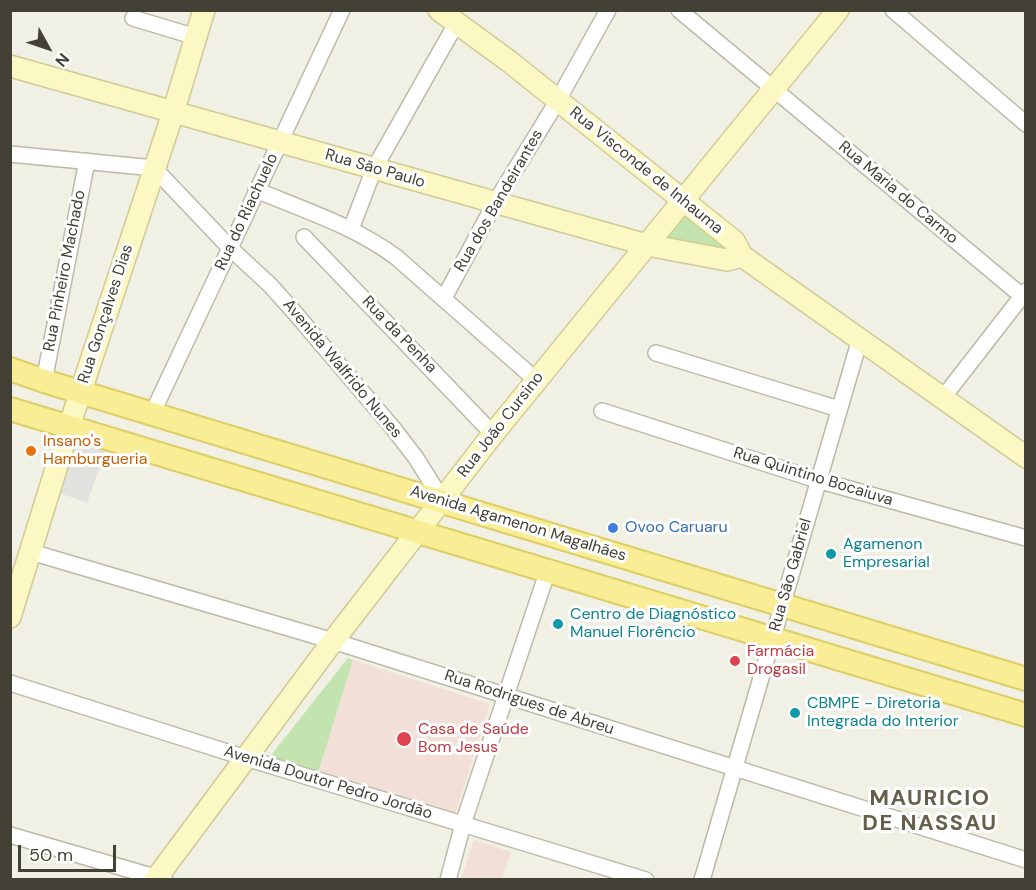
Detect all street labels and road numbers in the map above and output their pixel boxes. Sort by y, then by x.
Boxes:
street label: Rua Visconde de Inhauma [565,103,727,239]
street label: Rua dos Bandeirantes [450,127,548,275]
street label: Rua Maria do Carmo [834,137,962,249]
street label: Rua São Paulo [323,146,427,192]
street label: Rua do Riachuelo [211,150,283,274]
street label: Rua Pinheiro Machado [40,189,90,353]
street label: Rua Gonçalves Dias [74,242,138,386]
street label: Rua da Penha [357,293,441,377]
street label: Avenida Walfrido Nunes [278,296,406,442]
street label: Rua João Cursino [454,368,548,482]
street label: Rua Quintino Bocaiuva [731,444,895,510]
street label: Avenida Agamenon Magalhães [408,482,628,566]
street label: Rua São Gabriel [766,516,816,634]
street label: Rua Rodrigues de Abreu [442,666,616,740]
street label: Avenida Doutor Pedro Jordão [221,742,435,824]

